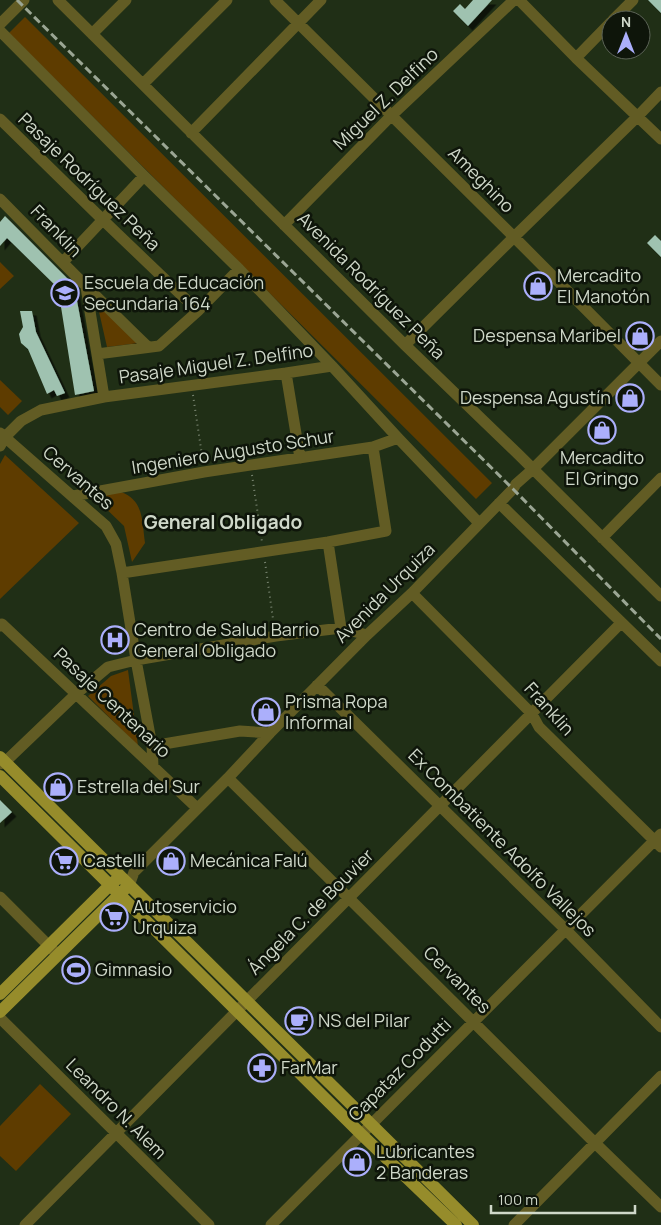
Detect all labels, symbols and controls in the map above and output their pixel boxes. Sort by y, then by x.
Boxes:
north arrow [601,10,651,60]
text: N [621,12,631,31]
street label: Miguel Z. Delfino [328,42,443,155]
street label: Pasaje Rodríguez Peña [13,107,166,256]
street label: Ameghino [444,141,520,217]
street label: Franklin [26,199,88,262]
street label: Avenida Rodríguez Peña [293,206,451,364]
place label: Mercadito El Manotón [557,263,650,308]
place label: Escuela de Educación Secundaria 164 [84,270,264,315]
shop icon: Mercadito El Manotón [523,271,553,301]
school or university icon: Escuela de Educación Secundaria 164 [50,278,80,308]
shop icon: Despensa Maribel [625,321,655,351]
place label: Despensa Maribel [473,323,621,347]
street label: Pasaje Miguel Z. Delfino [117,338,314,389]
shop icon: Despensa Agustín [615,383,645,413]
place label: Despensa Agustín [460,385,611,409]
shop icon: Mercadito El Gringo [587,415,617,445]
street label: Ingeniero Augusto Schur [130,423,336,479]
street label: Cervantes [38,440,119,515]
place label: Mercadito El Gringo [560,445,644,490]
district label: General Obligado [144,509,302,535]
street label: Avenida Urquiza [329,537,440,648]
place label: Centro de Salud Barrio General Obligado [134,617,320,662]
hospital icon: Centro de Salud Barrio General Obligado [100,625,130,655]
street label: Pasaje Centenario [49,642,176,763]
street label: Franklin [519,677,580,740]
place label: Prisma Ropa Informal [285,689,388,734]
shop icon: Prisma Ropa Informal [251,697,281,727]
street label: Ex Combatiente Adolfo Vallejos [403,743,602,942]
shop icon: Estrella del Sur [43,772,73,802]
place label: Estrella del Sur [77,774,201,798]
street label: Ángela C. de Bouvier [242,843,379,979]
supermarket icon: Castelli [49,846,79,876]
shop icon: Mecánica Falú [156,846,186,876]
place label: Castelli [83,848,145,872]
place label: Mecánica Falú [190,848,308,872]
place label: Autoservicio Urquiza [133,894,237,939]
supermarket icon: Autoservicio Urquiza [99,902,129,932]
street label: Cervantes [419,940,497,1018]
sports icon: Gimnasio [61,955,91,985]
place label: Gimnasio [95,957,172,981]
cafe icon: NS del Pilar [284,1006,314,1036]
place label: NS del Pilar [318,1008,410,1032]
street label: Capataz Codutti [343,1013,456,1126]
street label: Leandro N. Alem [61,1053,172,1164]
pharmacy icon: FarMar [247,1053,277,1083]
place label: FarMar [281,1055,338,1079]
place label: Lubricantes 2 Banderas [376,1139,475,1184]
shop icon: Lubricantes 2 Banderas [342,1147,372,1177]
scale bar [491,1182,635,1214]
text: 100 m [498,1189,538,1210]

